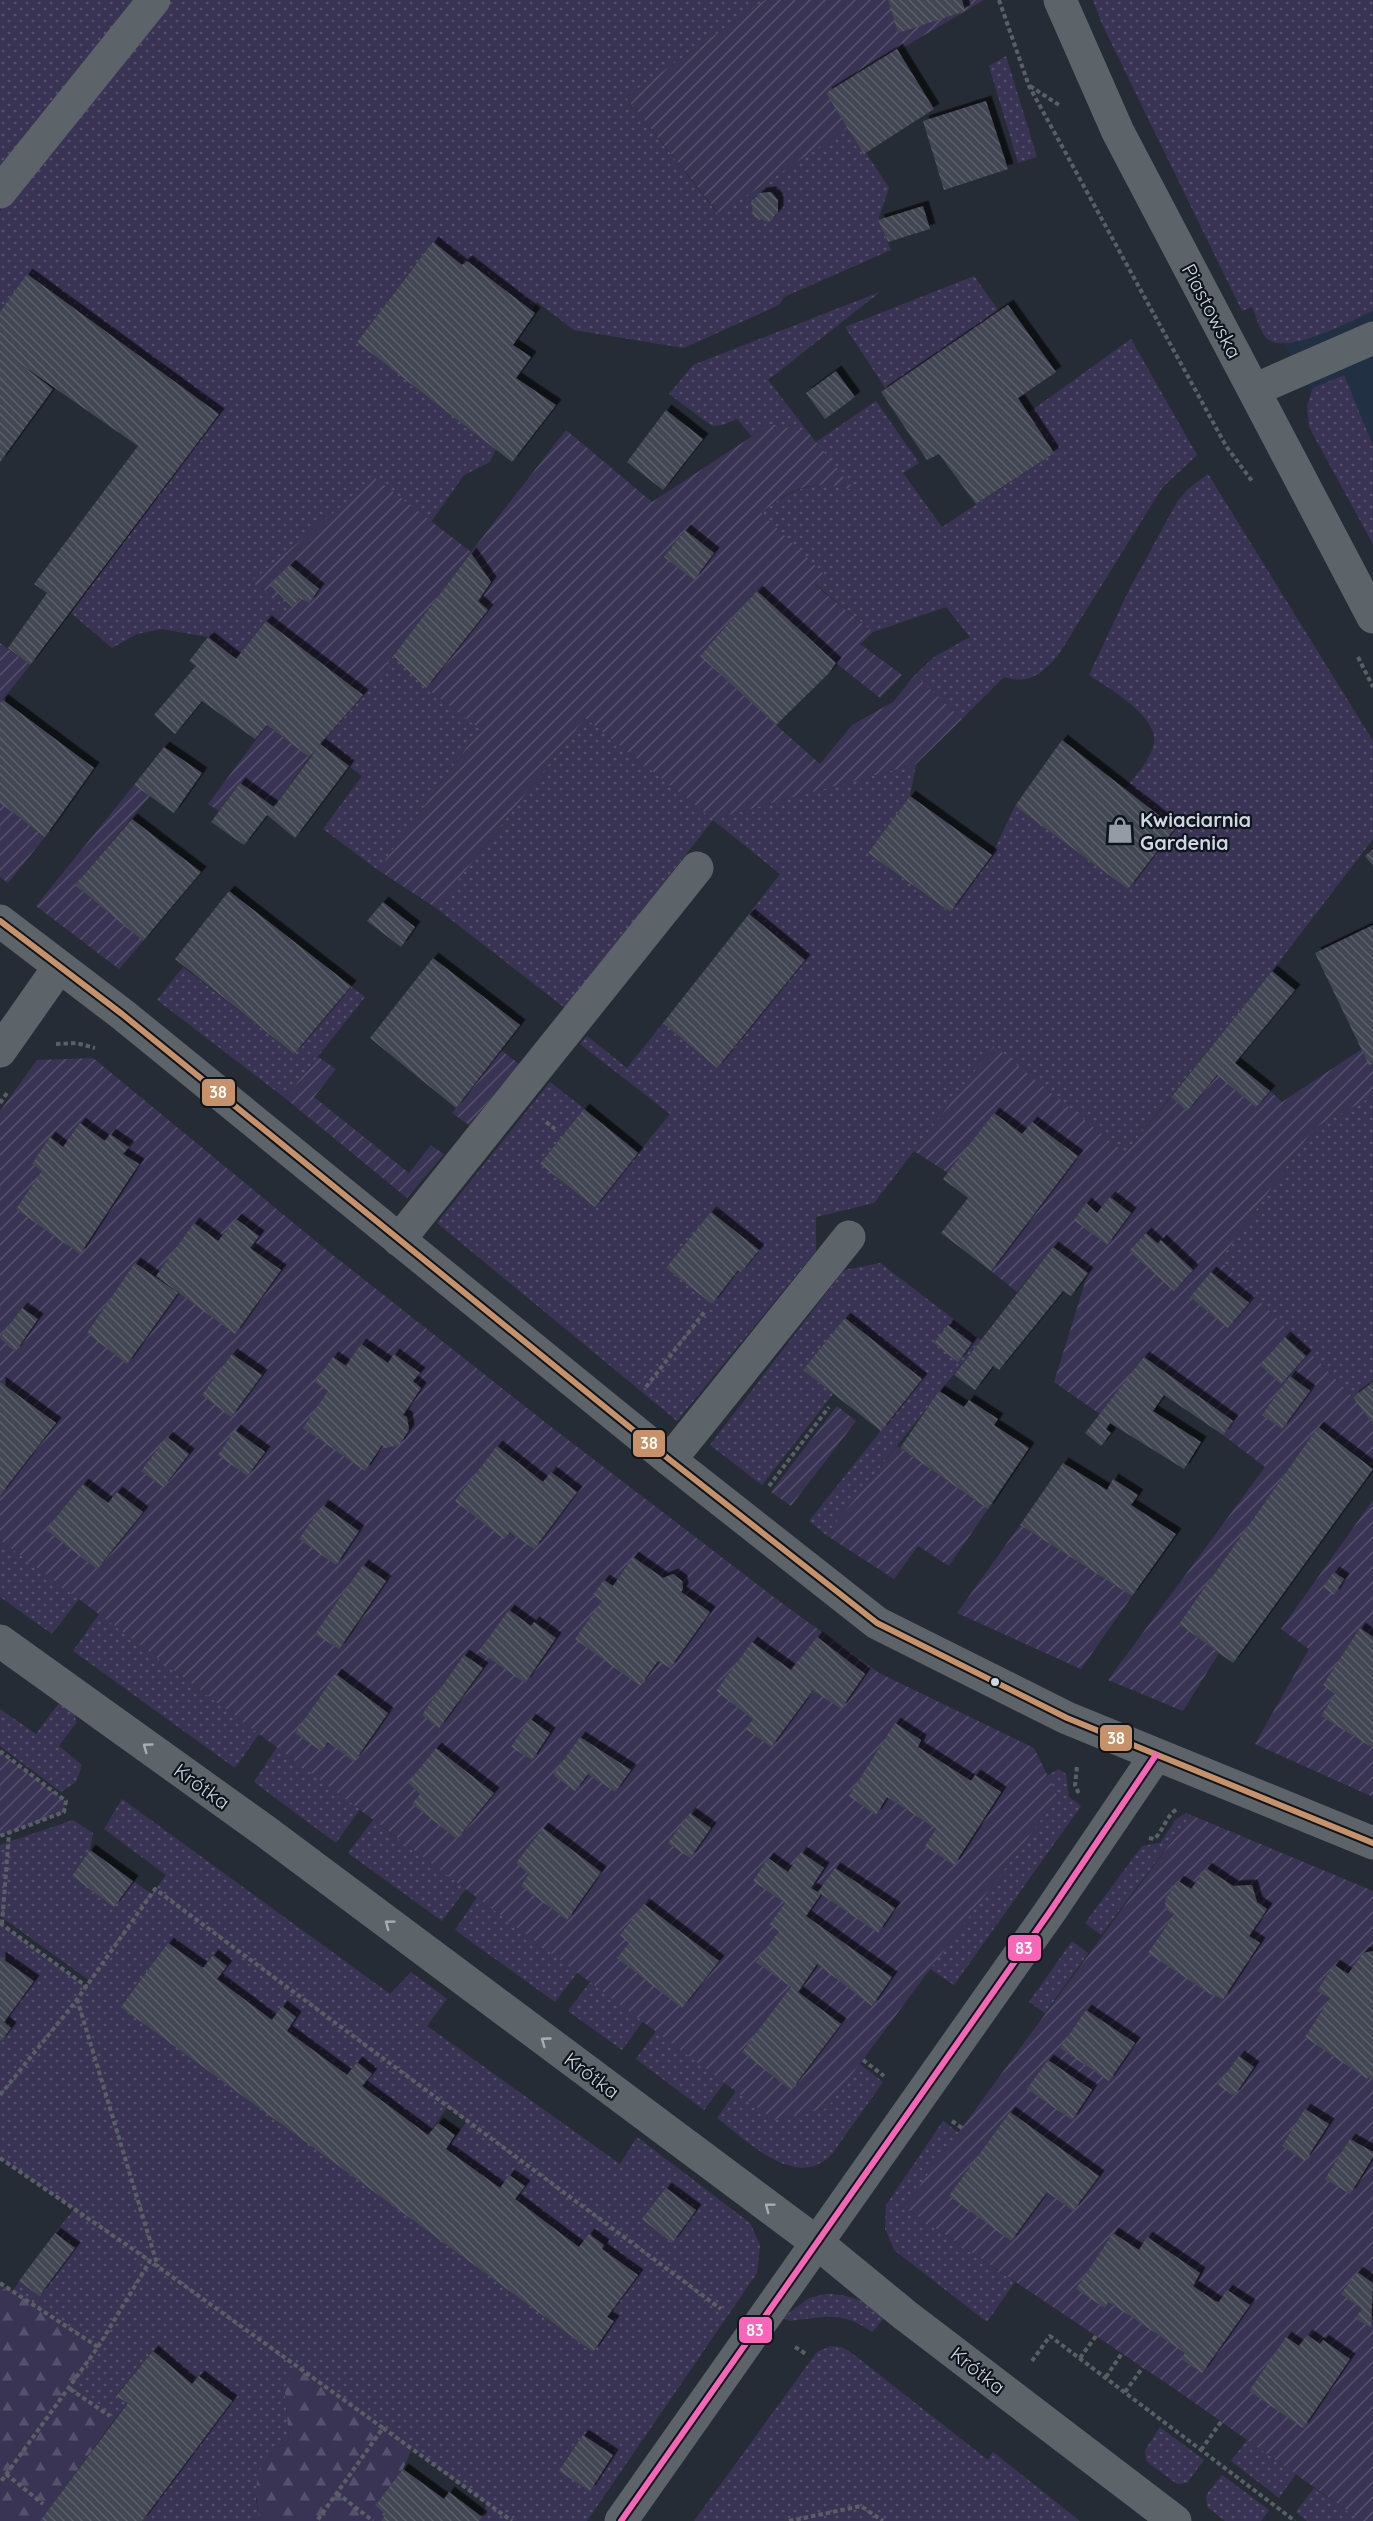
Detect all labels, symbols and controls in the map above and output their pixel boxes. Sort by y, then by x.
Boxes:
street label: Piastowska [1177,259,1247,363]
place label: Kwiaciarnia Gardenia [1140,807,1251,855]
shop icon: Kwiaciarnia Gardenia [1105,815,1135,845]
line badge: 38 [201,1078,236,1107]
text: 38 [209,1082,227,1102]
line badge: 38 [632,1429,666,1458]
text: 38 [640,1433,658,1453]
unlabelled marker [989,1676,1001,1688]
line badge: 38 [1099,1724,1133,1752]
text: 38 [1107,1728,1125,1748]
one-way arrow [142,1743,153,1754]
street label: Krótka [169,1757,235,1815]
one-way arrow [384,1920,395,1931]
line badge: 83 [1007,1934,1042,1962]
text: 83 [1015,1938,1033,1958]
one-way arrow [541,2037,552,2048]
street label: Krótka [559,2046,625,2104]
one-way arrow [764,2204,775,2215]
line badge: 83 [738,2316,773,2344]
text: 83 [746,2320,764,2340]
street label: Krótka [946,2341,1010,2399]

